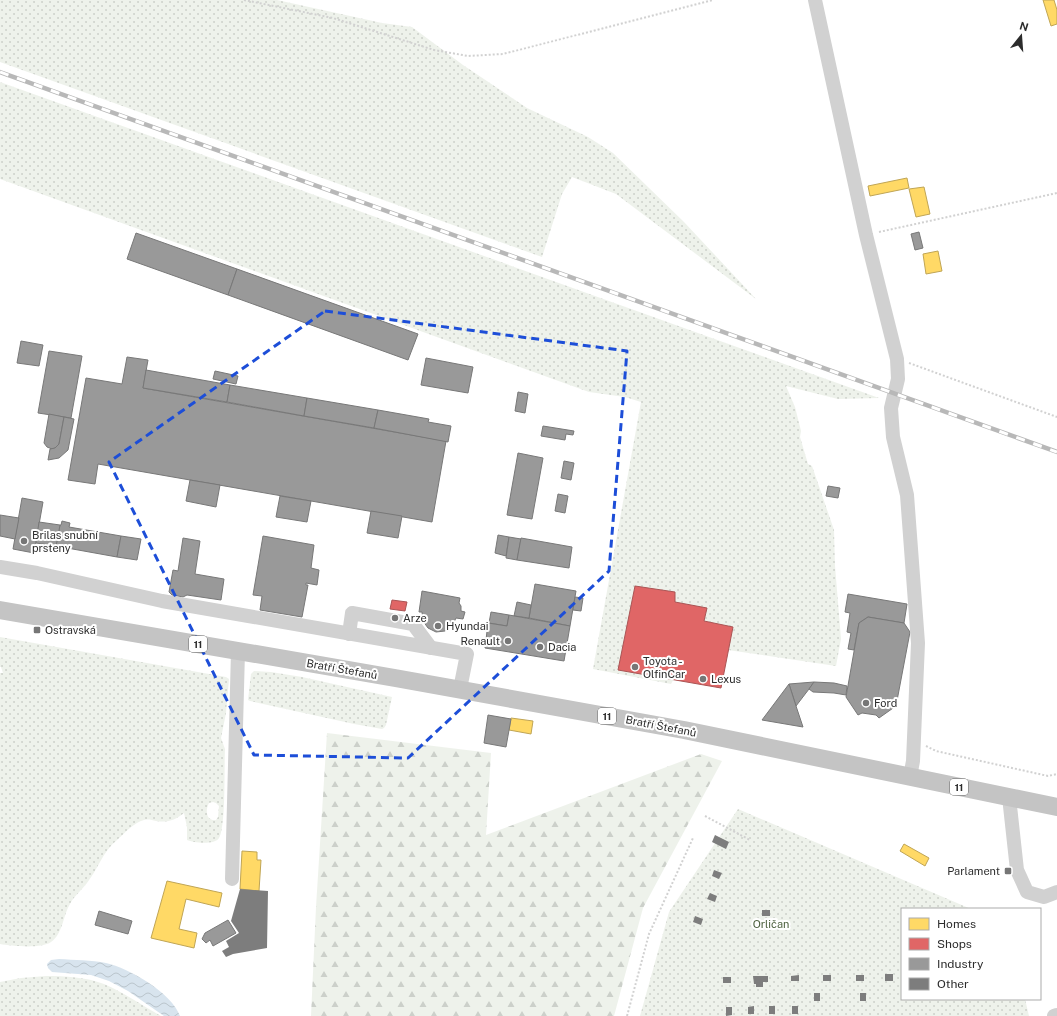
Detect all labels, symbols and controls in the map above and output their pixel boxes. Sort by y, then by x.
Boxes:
north arrow [1001,16,1041,56]
text: N [1018,19,1030,33]
place label: Brilas snubní prsteny [32,529,98,554]
marker: Brilas snubní prsteny [19,536,29,546]
place label: Arze [403,612,427,624]
marker: Arze [390,613,400,623]
place label: Hyundai [446,620,488,632]
marker: Hyundai [433,621,443,631]
place label: Ostravská [45,624,96,636]
marker: Ostravská [32,625,42,635]
place label: Renault [460,635,500,647]
road number: 11 [189,636,207,652]
marker: Renault [503,636,513,646]
place label: Dacia [548,641,576,653]
marker: Dacia [535,642,545,652]
place label: Toyota - OlfinCar [643,655,685,680]
street label: Bratří Štefanů [306,656,379,681]
marker: Toyota - OlfinCar [630,662,640,672]
place label: Lexus [711,673,742,685]
marker: Lexus [698,674,708,684]
place label: Ford [874,697,897,709]
marker: Ford [861,698,871,708]
road number: 11 [598,708,616,724]
street label: Bratří Štefanů [625,712,698,739]
road number: 11 [950,779,968,795]
place label: Parlament [947,865,1000,877]
marker: Parlament [1003,866,1013,876]
legend [901,908,1041,1000]
text: Homes [937,917,976,931]
park label: Orličan [753,918,789,930]
text: Shops [937,937,972,951]
text: Industry [937,957,984,971]
text: Other [937,977,969,991]

